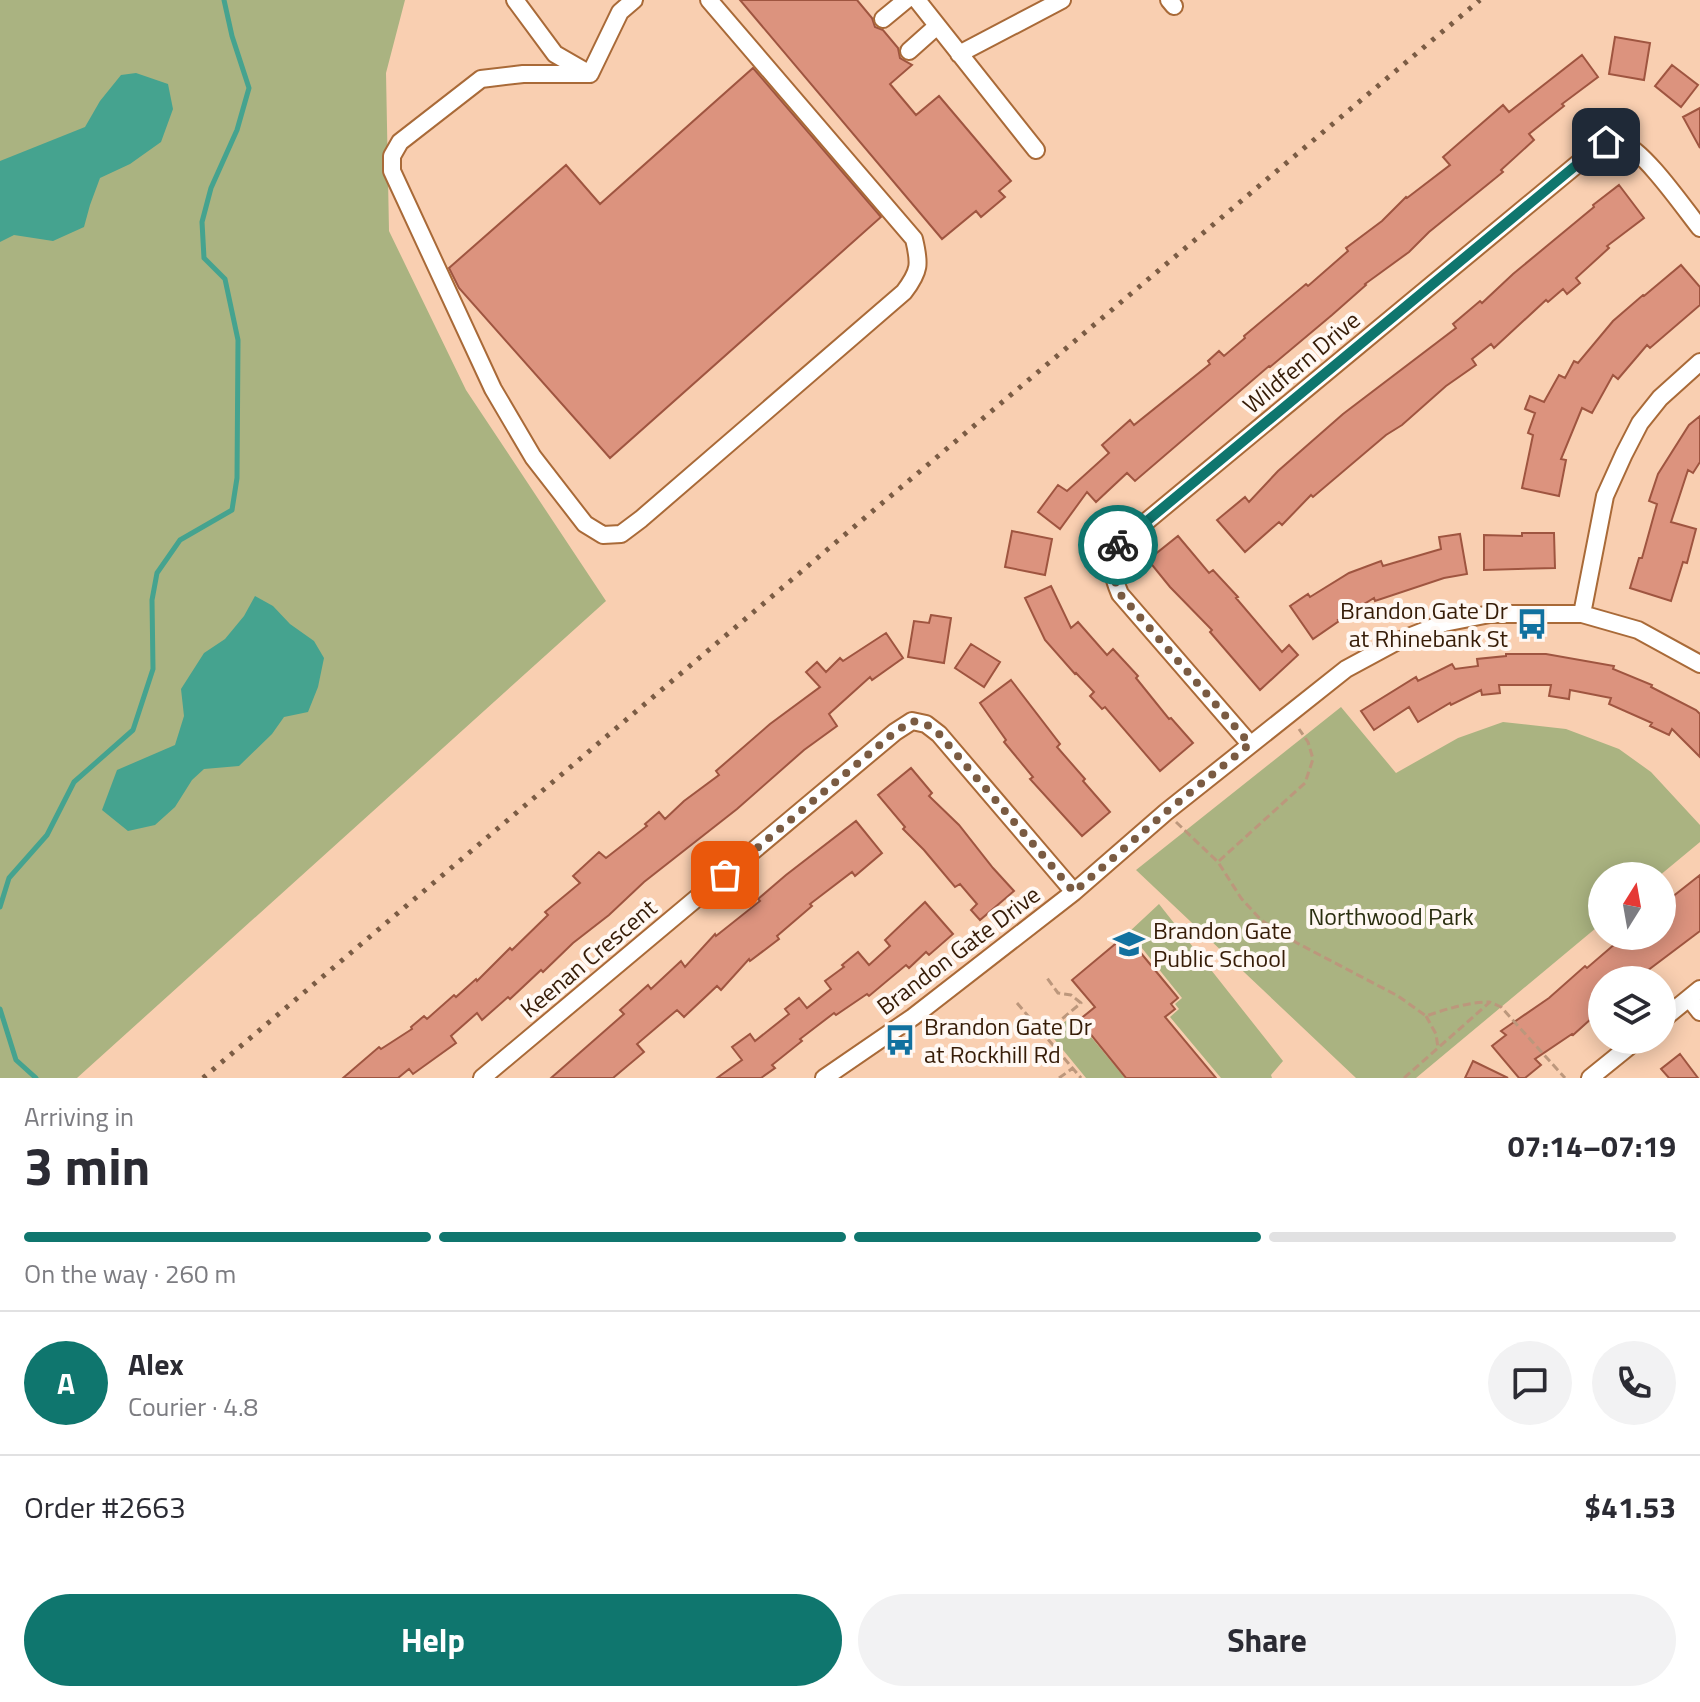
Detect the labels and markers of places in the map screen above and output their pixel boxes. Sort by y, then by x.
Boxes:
pin [1572,108,1640,176]
place label: Brandon Gate Dr at Rhinebank St [1340,592,1509,656]
bus stop icon: Brandon Gate Dr at Rhinebank St [1515,607,1549,641]
pin [691,841,759,909]
place label: Brandon Gate Public School [1153,912,1292,976]
school or university icon: Brandon Gate Public School [1112,927,1146,961]
place label: Brandon Gate Dr at Rockhill Rd [924,1008,1092,1072]
bus stop icon: Brandon Gate Dr at Rockhill Rd [883,1023,917,1057]

